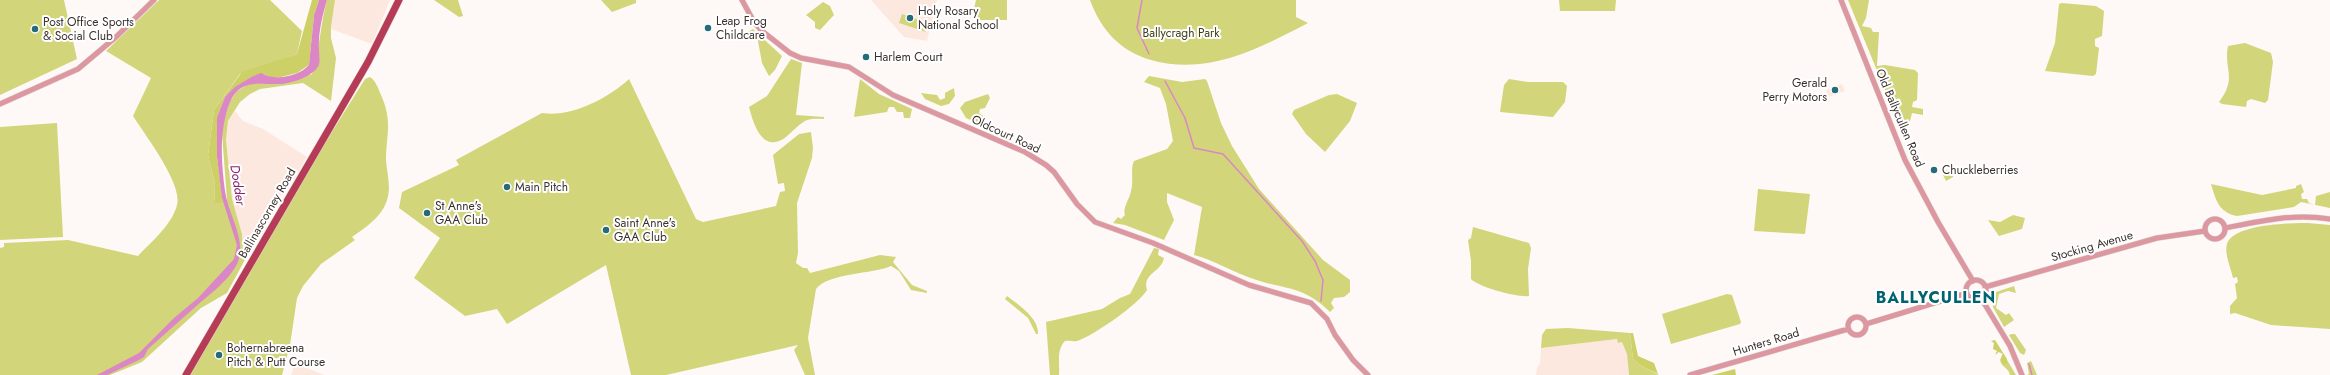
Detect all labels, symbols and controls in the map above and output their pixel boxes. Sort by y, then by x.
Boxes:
place label: Holy Rosary National School [918,2,999,34]
place label: Leap Frog Childcare [716,12,767,44]
place label: Post Office Sports & Social Club [43,13,134,45]
marker: Holy Rosary National School [905,13,915,23]
marker: Leap Frog Childcare [703,23,713,33]
marker: Post Office Sports & Social Club [30,24,40,34]
park label: Ballycragh Park [1143,24,1220,42]
place label: Harlem Court [874,48,943,66]
marker: Harlem Court [861,52,871,62]
street label: Old Ballycullen Road [1871,66,1929,170]
place label: Gerald Perry Motors [1762,74,1827,106]
marker: Gerald Perry Motors [1830,85,1840,95]
street label: Oldcourt Road [969,110,1043,158]
place label: Chuckleberries [1942,161,2018,179]
water label: Dodder [225,163,251,207]
street label: Ballinascorney Road [234,165,300,261]
marker: Chuckleberries [1929,165,1939,175]
place label: Main Pitch [515,178,568,196]
marker: Main Pitch [502,182,512,192]
place label: St Anne's GAA Club [435,197,488,229]
marker: St Anne's GAA Club [422,208,432,218]
place label: Saint Anne's GAA Club [614,214,676,246]
marker: Saint Anne's GAA Club [601,225,611,235]
street label: Stocking Avenue [2049,226,2135,266]
district label: BALLYCULLEN [1876,286,1996,309]
street label: Hunters Road [1731,323,1801,361]
place label: Bohernabreena Pitch & Putt Course [227,339,325,371]
marker: Bohernabreena Pitch & Putt Course [214,350,224,360]

